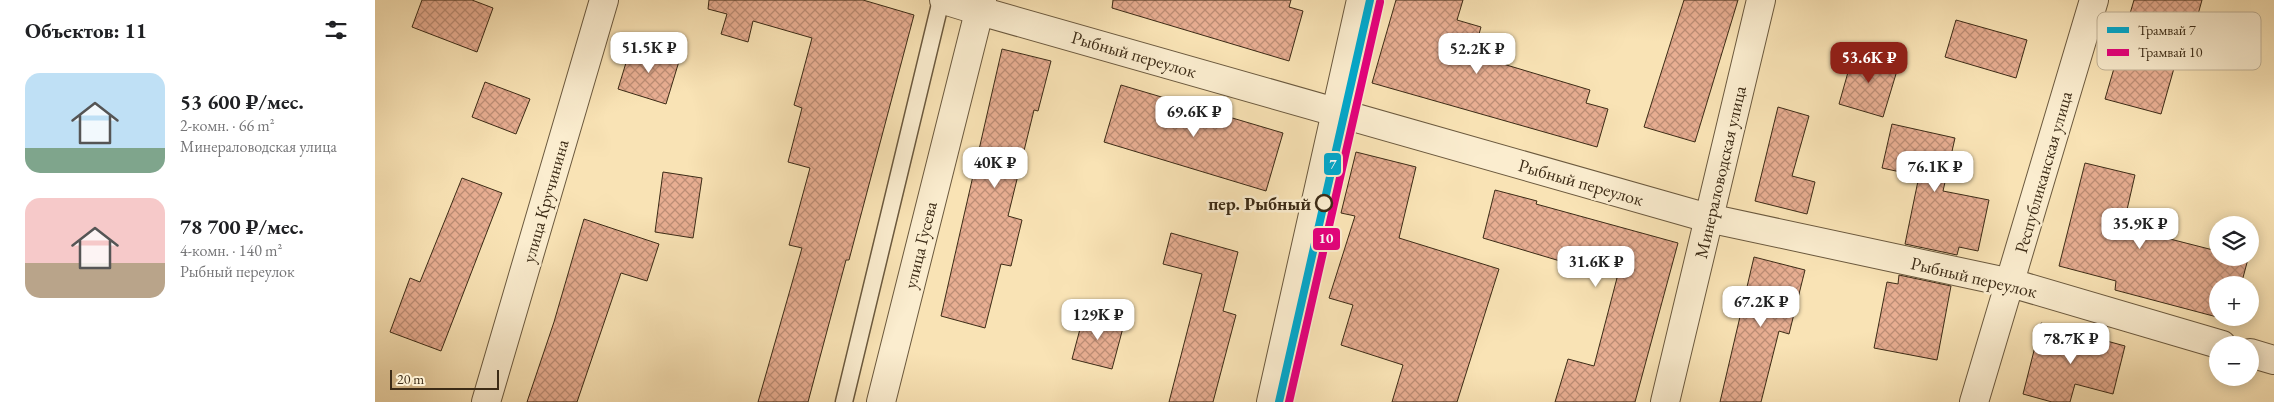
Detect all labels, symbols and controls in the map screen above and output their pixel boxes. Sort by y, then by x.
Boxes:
legend [2097,12,2261,70]
icon: filters [322,16,350,44]
text: Объектов: 11 [25,17,147,44]
text: Трамвай 7 [2138,21,2196,39]
street label: Рыбный переулок [1069,25,1200,83]
pin: 51.5K ₽ [603,32,695,74]
pin: 52.2K ₽ [1431,32,1523,75]
text: 51.5K ₽ [621,37,677,58]
text: 52.2K ₽ [1449,38,1505,59]
pin: 53.6K ₽ [1823,42,1915,84]
text: Трамвай 10 [2138,43,2203,61]
text: 53.6K ₽ [1841,47,1897,68]
street label: Минераловодская улица [1689,83,1751,261]
text: 53 600 ₽/мес. [180,88,304,115]
street label: Республиканская улица [2009,88,2077,256]
icon: home [65,93,125,153]
pin: 69.6K ₽ [1148,96,1240,138]
text: 69.6K ₽ [1166,101,1222,122]
text: 2-комн. · 66 m² [180,115,275,136]
text: Минераловодская улица [180,136,337,157]
street label: улица Кручинина [516,136,574,265]
pin: 40K ₽ [960,146,1030,189]
pin: 76.1K ₽ [1889,150,1981,193]
text: 40K ₽ [974,152,1016,173]
line badge: 7 [1323,152,1342,176]
street label: Рыбный переулок [1516,153,1647,211]
text: 7 [1329,155,1337,173]
text: 76.1K ₽ [1907,156,1963,177]
place label: пер. Рыбный [1208,192,1311,215]
marker: пер. Рыбный [1315,194,1333,212]
street label: улица Гусева [898,198,942,291]
pin: 35.9K ₽ [2094,208,2186,250]
text: 78 700 ₽/мес. [180,213,304,240]
text: 35.9K ₽ [2112,213,2168,234]
map controls [2209,216,2259,386]
button: layers [2209,216,2259,266]
icon: home [65,218,125,278]
line badge: 10 [1312,227,1341,251]
text: 10 [1319,229,1334,247]
text: 4-комн. · 140 m² [180,240,282,261]
pin: 31.6K ₽ [1550,246,1642,288]
text: 31.6K ₽ [1568,251,1624,272]
street label: Рыбный переулок [1909,251,2040,303]
text: Рыбный переулок [180,261,295,282]
button: + [2209,276,2259,326]
pin: 67.2K ₽ [1715,286,1807,328]
text: 67.2K ₽ [1733,291,1789,312]
pin: 129K ₽ [1057,298,1139,341]
text: 129K ₽ [1072,304,1124,325]
pin: 78.7K ₽ [2025,322,2117,365]
text: 78.7K ₽ [2043,328,2099,349]
button: − [2209,336,2259,386]
scale bar [390,367,499,390]
text: 20 m [397,370,424,388]

